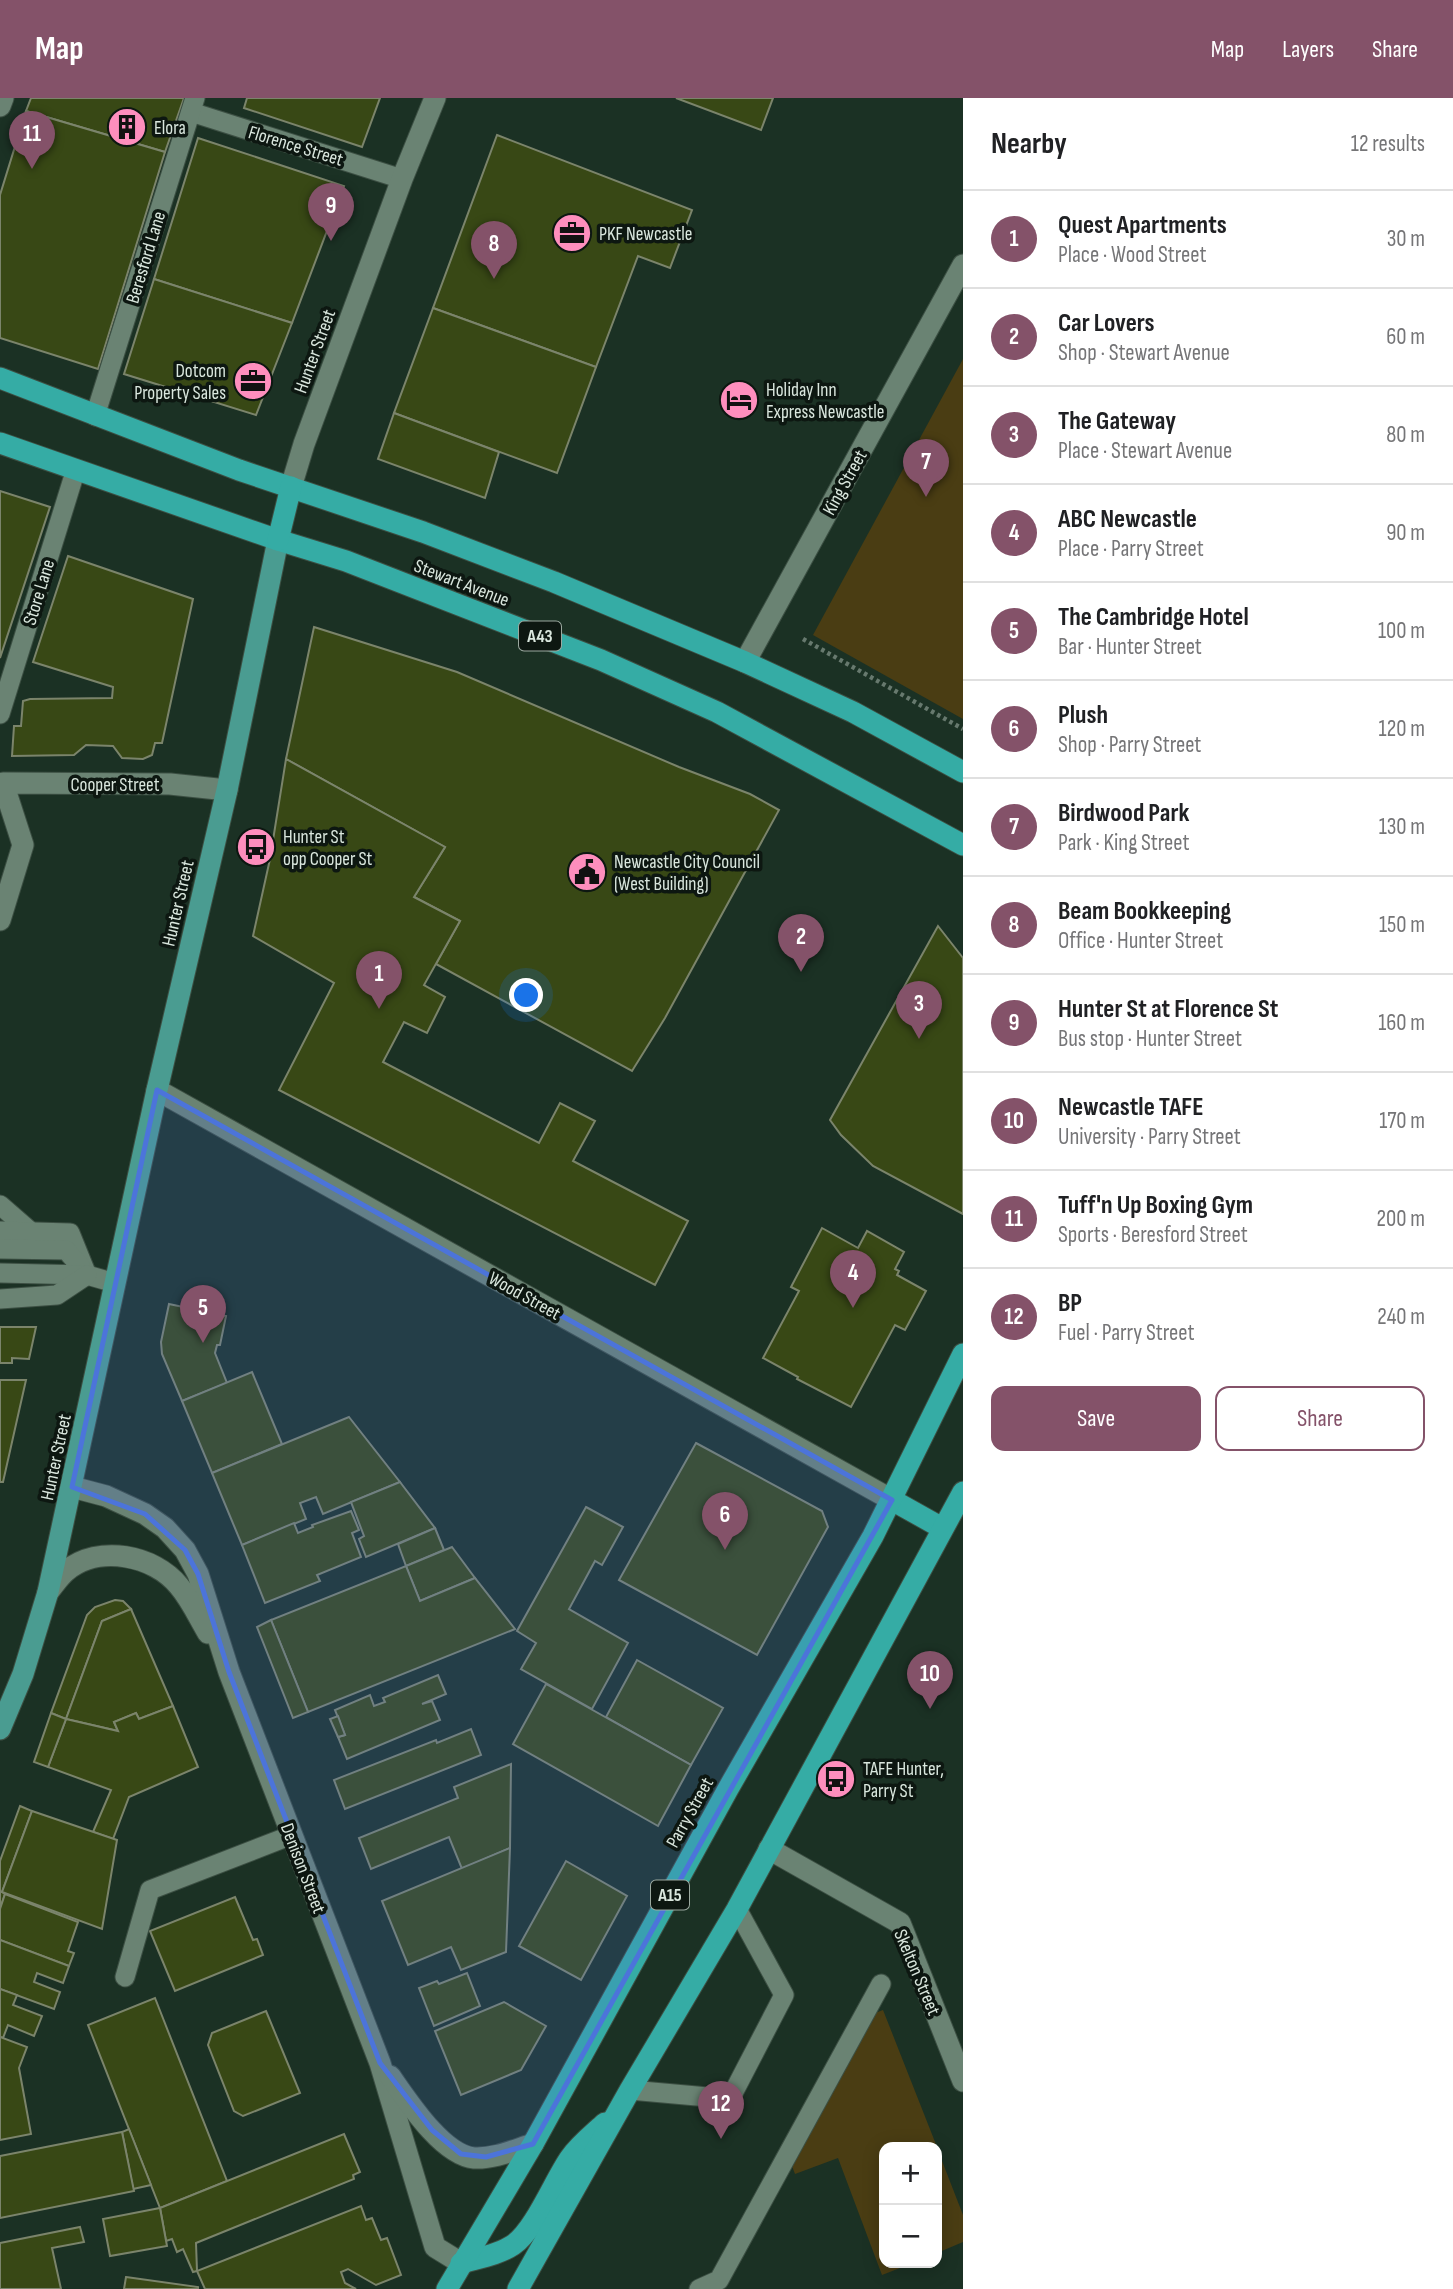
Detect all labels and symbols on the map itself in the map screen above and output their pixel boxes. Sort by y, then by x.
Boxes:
building icon: Elora [106,106,148,148]
pin: 11 [9,111,55,169]
place label: Elora [154,117,186,140]
street label: Florence Street [245,121,346,172]
pin: 9 [308,183,354,241]
street label: Beresford Lane [122,209,171,306]
office icon: PKF Newcastle [551,212,593,254]
pin: 8 [471,221,517,279]
place label: PKF Newcastle [599,223,692,246]
street label: Hunter Street [290,306,341,397]
place label: Dotcom Property Sales [134,360,226,405]
office icon: Dotcom Property Sales [232,360,274,402]
hotel icon: Holiday Inn Express Newcastle [718,379,760,421]
place label: Holiday Inn Express Newcastle [766,379,884,424]
pin: 7 [903,439,949,497]
street label: King Street [818,446,873,519]
street label: Stewart Avenue [411,555,512,612]
street label: Store Lane [19,557,60,628]
road number: A43 [519,622,561,650]
street label: Cooper Street [71,774,160,797]
bus stop icon: Hunter St opp Cooper St [235,826,277,868]
place label: Hunter St opp Cooper St [283,826,373,871]
public building icon: Newcastle City Council (West Building) [566,851,608,893]
place label: Newcastle City Council (West Building) [614,851,760,896]
street label: Hunter Street [157,858,200,949]
pin: 2 [778,914,824,972]
pin: 1 [356,951,402,1009]
your location [509,978,543,1012]
pin: 3 [896,981,942,1039]
pin: 4 [830,1250,876,1308]
street label: Wood Street [484,1267,565,1326]
pin: 5 [180,1285,226,1343]
street label: Hunter Street [36,1412,77,1503]
pin: 6 [702,1492,748,1550]
pin: 10 [907,1651,953,1709]
bus stop icon: TAFE Hunter, Parry St [815,1758,857,1800]
place label: TAFE Hunter, Parry St [863,1758,944,1803]
street label: Parry Street [662,1773,719,1852]
street label: Denison Street [275,1820,330,1917]
road number: A15 [651,1880,689,1910]
street label: Skelton Street [888,1926,945,2019]
pin: 12 [698,2081,744,2139]

